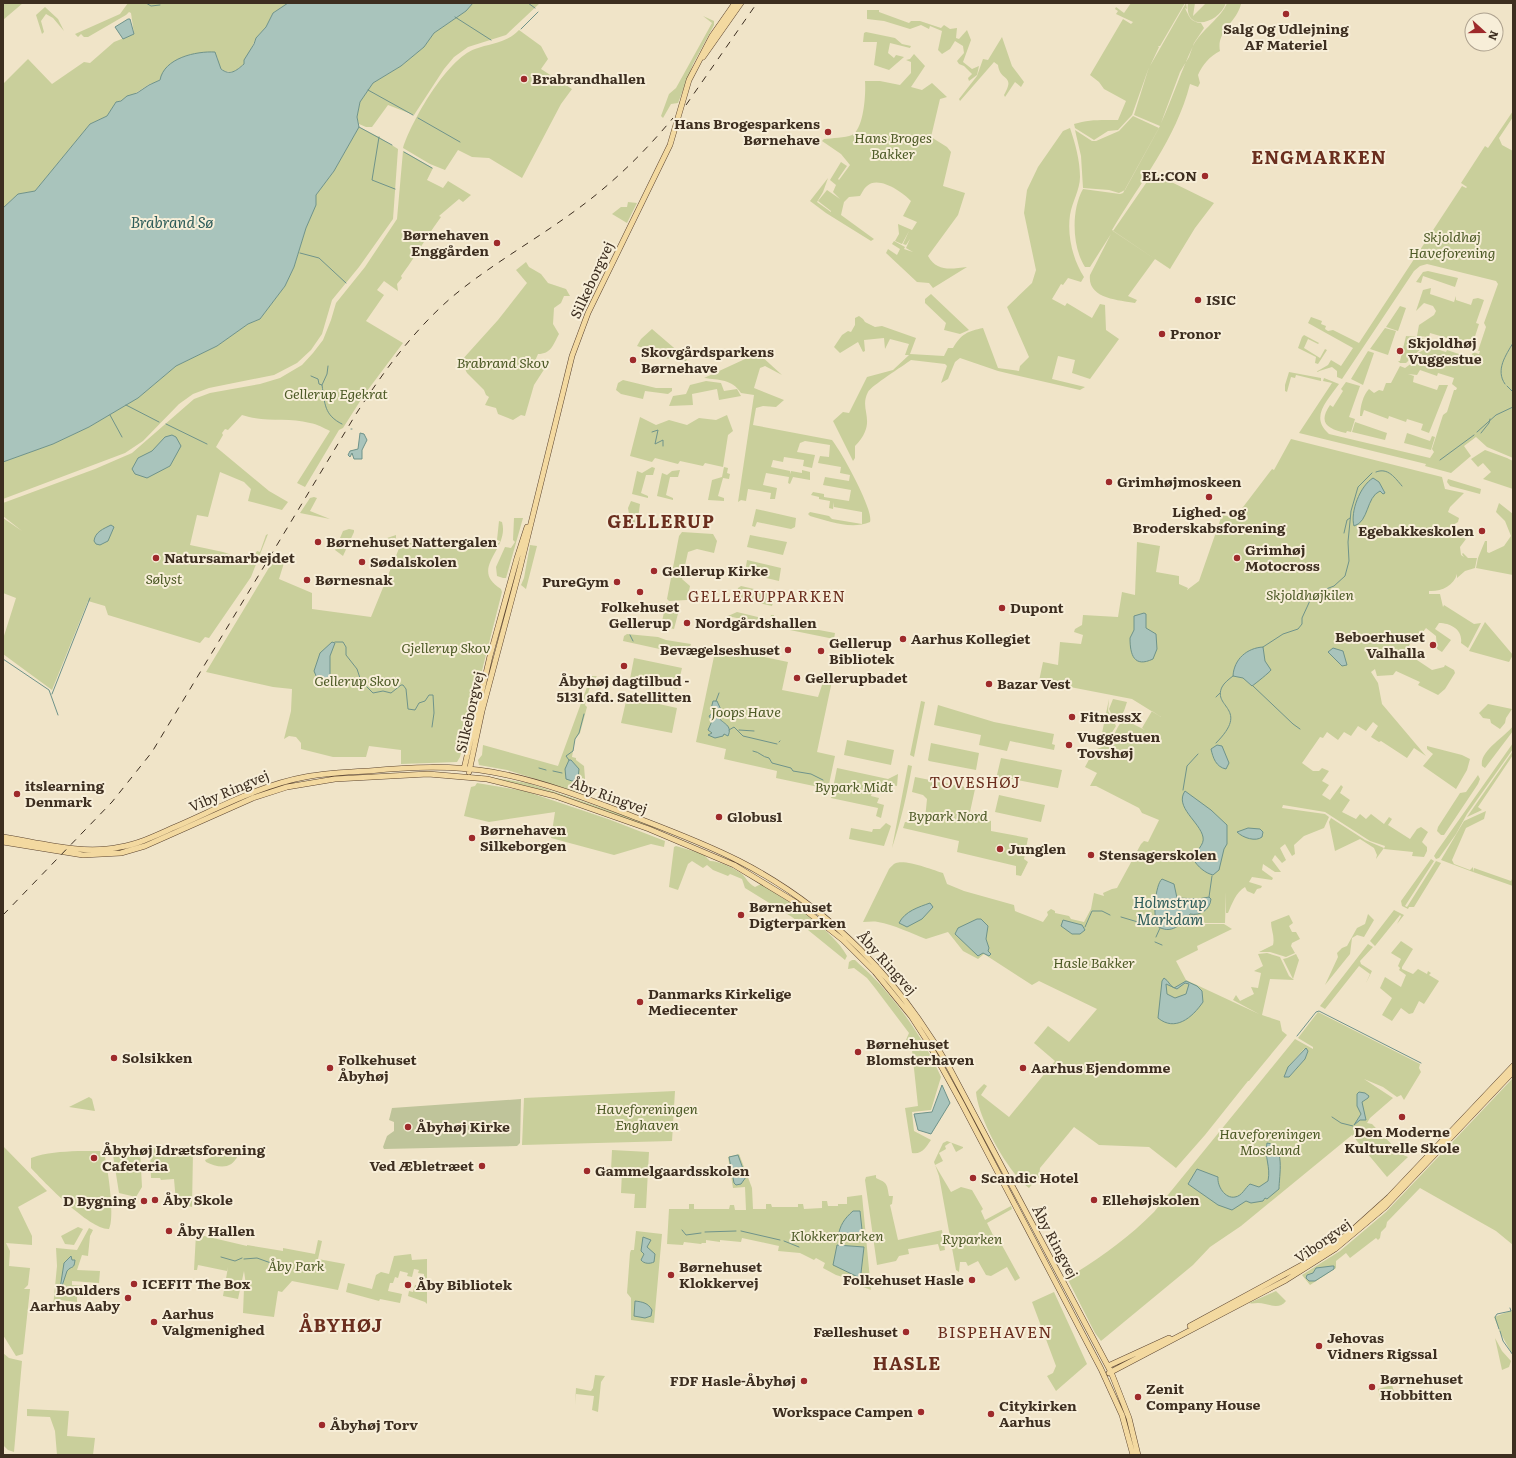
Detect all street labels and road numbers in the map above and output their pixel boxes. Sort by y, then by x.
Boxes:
street label: Silkeborgvej [564,238,618,322]
street label: Silkeborgvej [450,669,488,755]
street label: Viby Ringvej [186,764,272,816]
street label: Åby Ringvej [568,772,651,818]
street label: Åby Ringvej [853,926,922,999]
street label: Åby Ringvej [1028,1201,1084,1282]
street label: Viborgvej [1290,1213,1355,1267]

